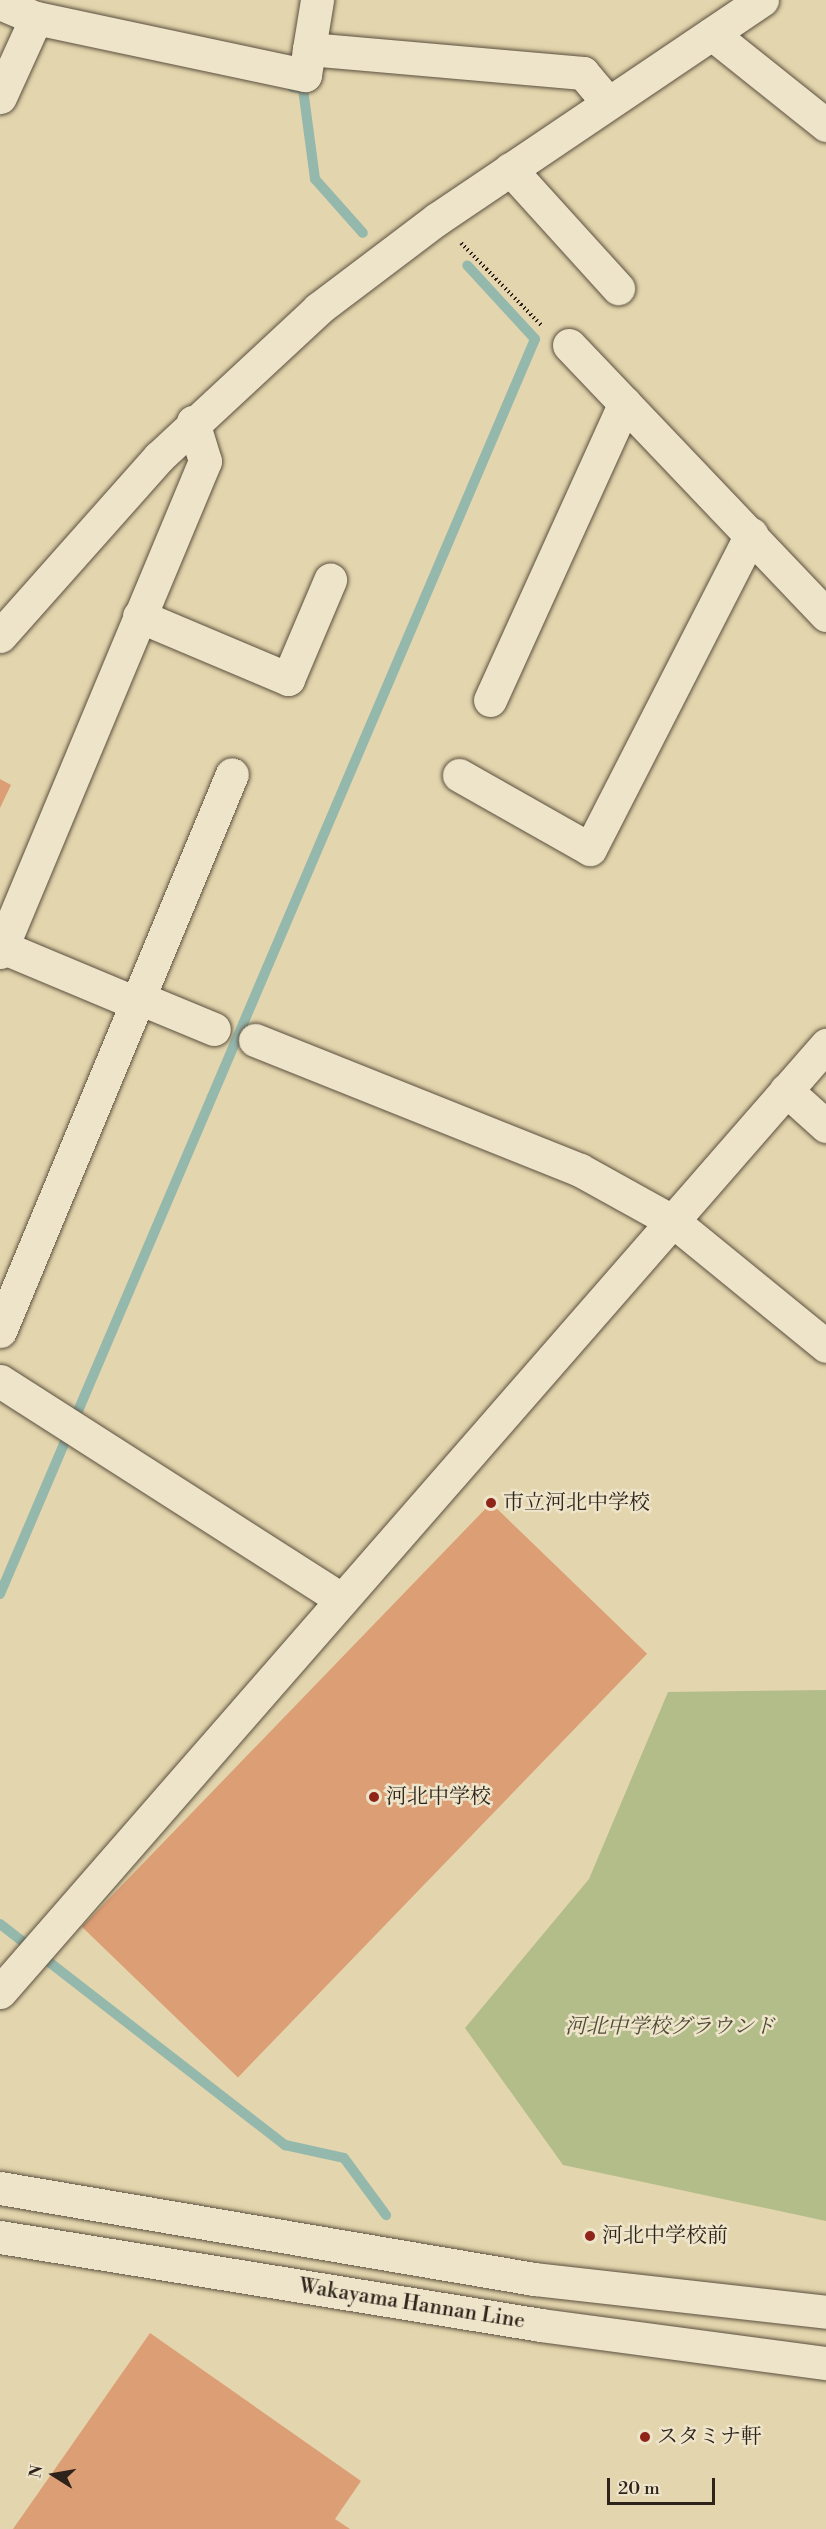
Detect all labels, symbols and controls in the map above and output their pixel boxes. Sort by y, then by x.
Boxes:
place label: 市立河北中学校 [503,1490,650,1516]
marker: 市立河北中学校 [484,1496,498,1510]
place label: 河北中学校 [386,1784,491,1810]
marker: 河北中学校 [367,1790,381,1804]
park label: 河北中学校グラウンド [565,2014,775,2040]
place label: 河北中学校前 [602,2223,728,2249]
marker: 河北中学校前 [583,2229,597,2243]
street label: Wakayama Hannan Line [297,2274,527,2334]
place label: スタミナ軒 [657,2424,762,2450]
marker: スタミナ軒 [638,2430,652,2444]
north arrow [24,2445,84,2505]
text: N [25,2463,47,2480]
scale bar [610,2466,718,2504]
text: 20 m [618,2477,660,2500]

